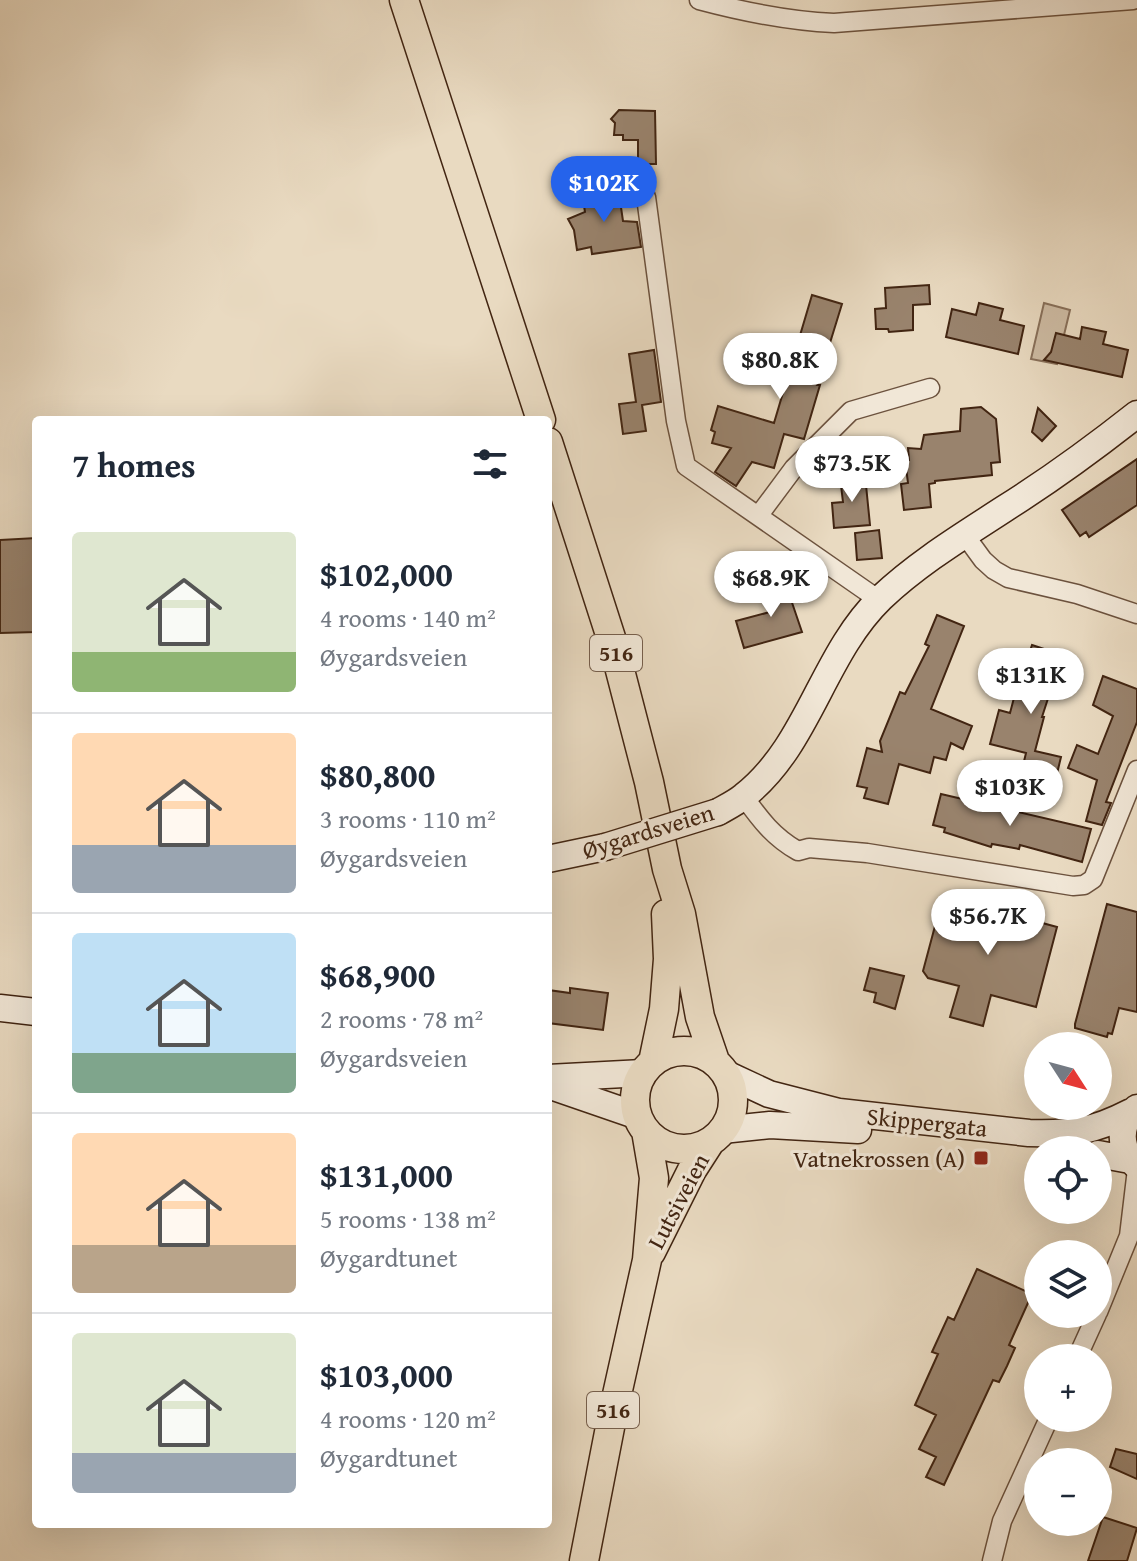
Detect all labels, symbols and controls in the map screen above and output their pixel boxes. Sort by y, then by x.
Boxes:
pin: $102K [548,156,660,224]
text: $102K [569,162,639,201]
pin: $80.8K [715,333,845,401]
text: $80.8K [741,339,819,378]
pin: $73.5K [787,436,917,504]
text: 7 homes [72,440,196,489]
icon: filters [468,442,512,486]
text: $73.5K [813,442,891,481]
text: $102,000 [320,549,453,598]
pin: $68.9K [706,551,836,619]
text: $68.9K [732,557,810,596]
icon: home [136,564,232,660]
text: 4 rooms · 140 m² [320,598,496,637]
road number: 516 [590,635,642,671]
text: Øygardsveien [320,637,467,676]
pin: $131K [975,648,1087,716]
text: $131K [996,654,1066,693]
text: $80,800 [320,750,435,799]
pin: $103K [954,760,1066,828]
icon: home [136,765,232,861]
text: $103K [975,766,1045,805]
street label: Øygardsveien [578,794,719,868]
text: 3 rooms · 110 m² [320,799,496,838]
text: Øygardsveien [320,838,467,877]
pin: $56.7K [923,889,1053,957]
text: $56.7K [949,895,1027,934]
text: $68,900 [320,950,435,999]
icon: home [136,965,232,1061]
text: 2 rooms · 78 m² [320,999,483,1038]
north arrow [1024,1032,1112,1120]
map controls [1024,1032,1112,1536]
text: Øygardsveien [320,1038,467,1077]
street label: Skippergata [865,1098,990,1146]
button: locate [1024,1136,1112,1224]
place label: Vatnekrossen (A) [793,1141,965,1176]
street label: Lutsiveien [638,1147,718,1255]
marker: Vatnekrossen (A) [972,1149,990,1167]
text: $131,000 [320,1150,453,1199]
icon: home [136,1165,232,1261]
text: 5 rooms · 138 m² [320,1199,496,1238]
text: Øygardtunet [320,1238,458,1277]
button: layers [1024,1240,1112,1328]
button: + [1024,1344,1112,1432]
text: $103,000 [320,1350,453,1399]
icon: home [136,1365,232,1461]
road number: 516 [587,1392,639,1428]
text: 4 rooms · 120 m² [320,1399,496,1438]
text: Øygardtunet [320,1438,458,1477]
button: − [1024,1448,1112,1536]

